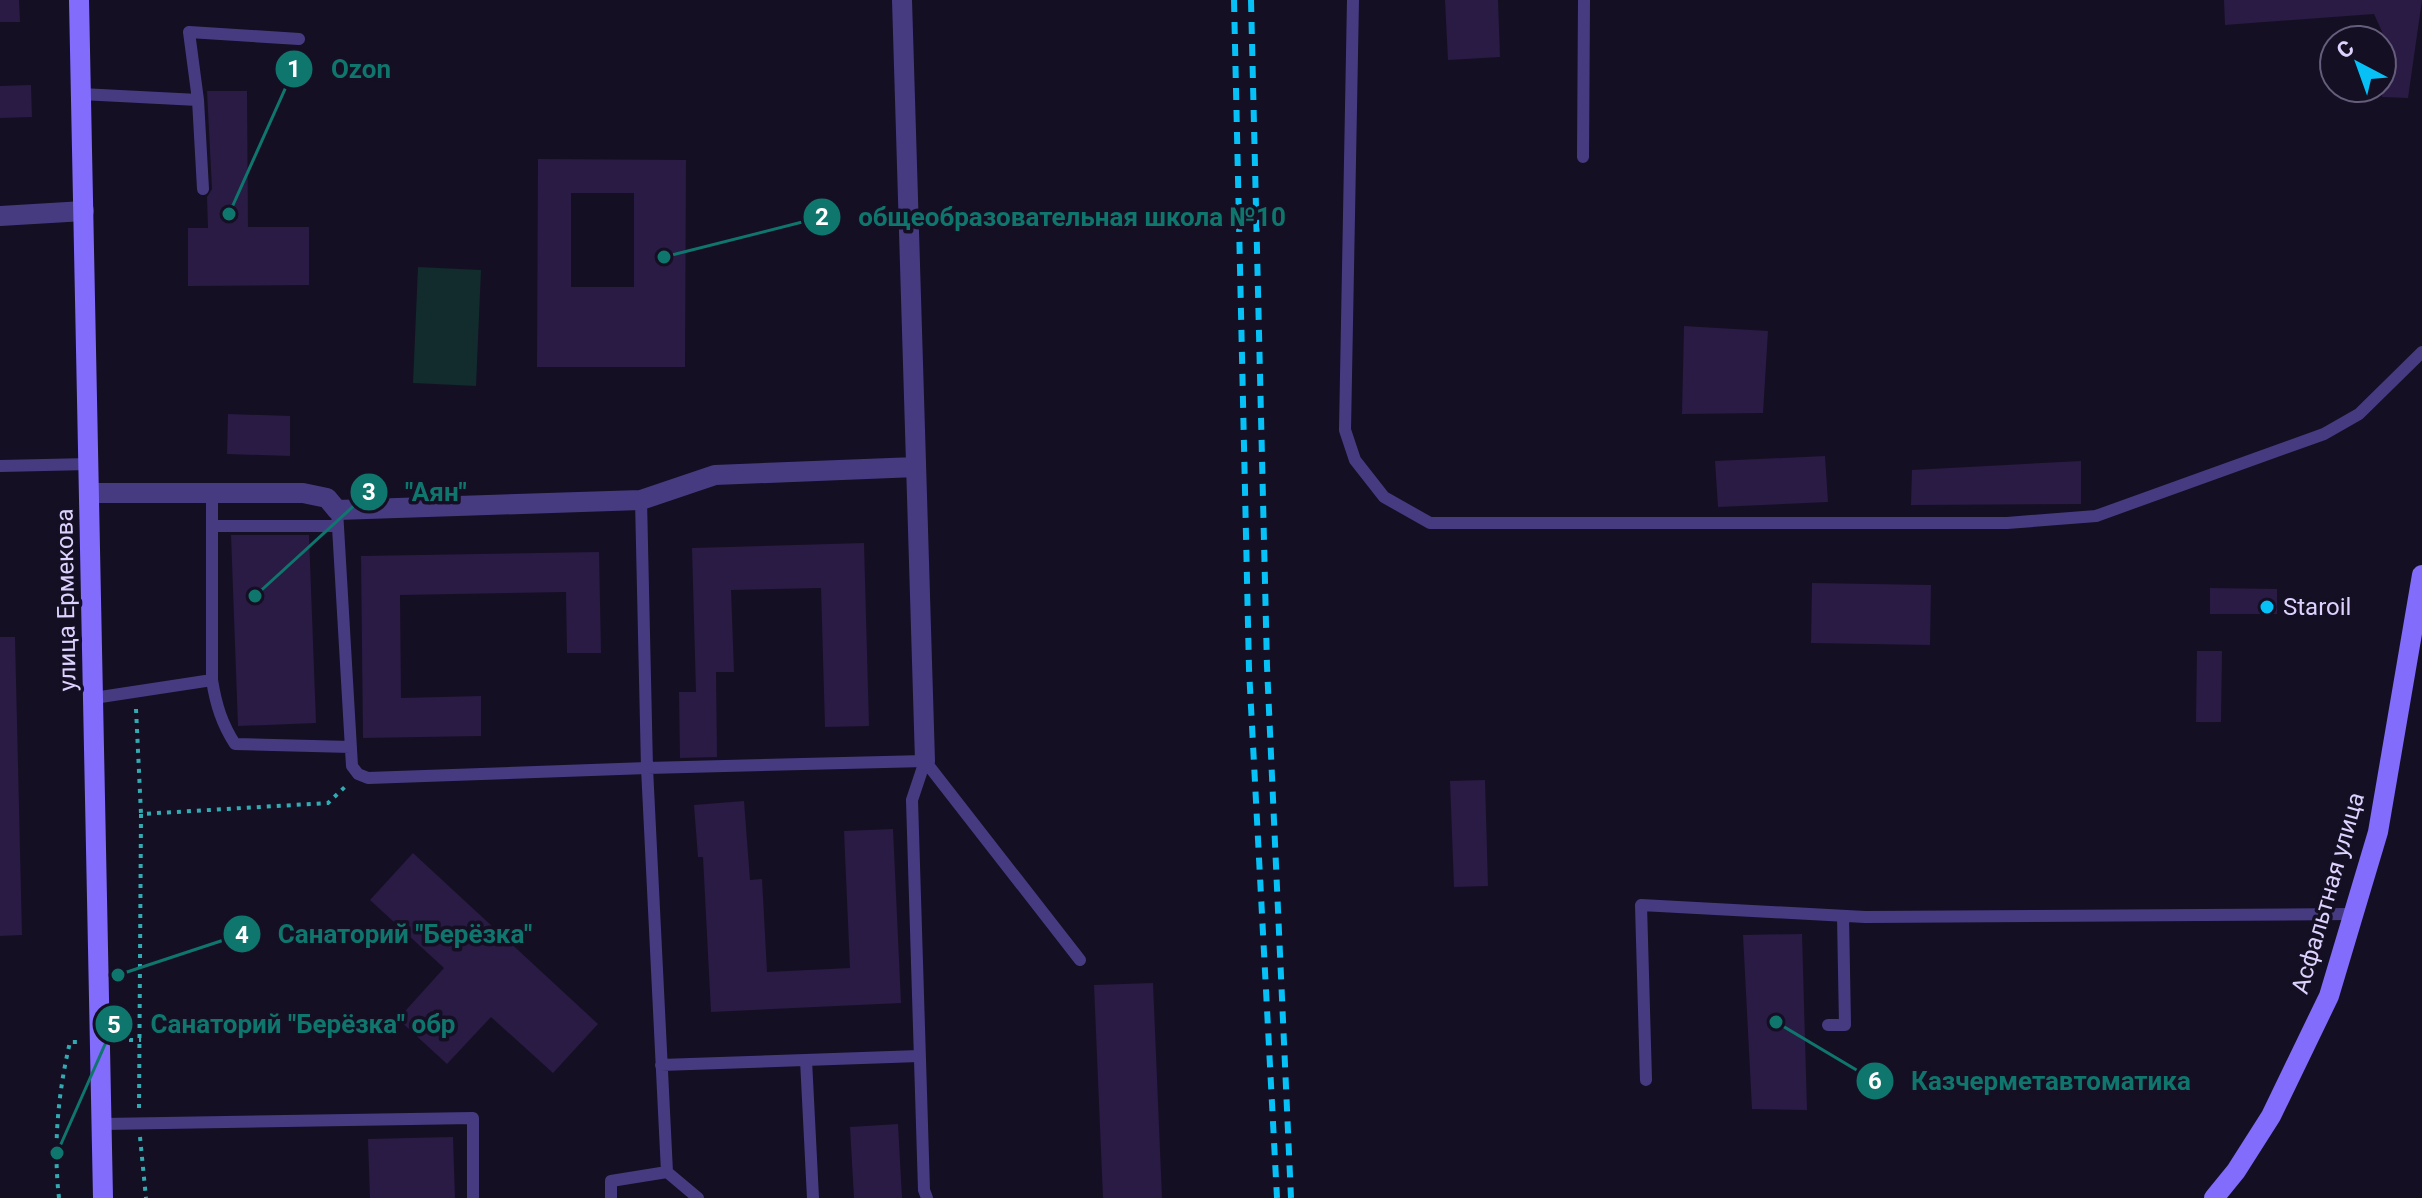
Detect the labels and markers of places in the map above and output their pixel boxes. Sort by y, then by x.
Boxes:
callout: Ozon [274,44,407,94]
callout: общеобразовательная школа №10 [802,192,1302,242]
callout: "Аян" [349,467,482,517]
place label: Staroil [2283,593,2351,621]
marker: Staroil [2258,598,2276,616]
callout: Санаторий "Берёзка" [222,909,548,959]
callout: Санаторий "Берёзка" обр [94,999,471,1049]
callout: Казчерметавтоматика [1855,1056,2206,1106]

